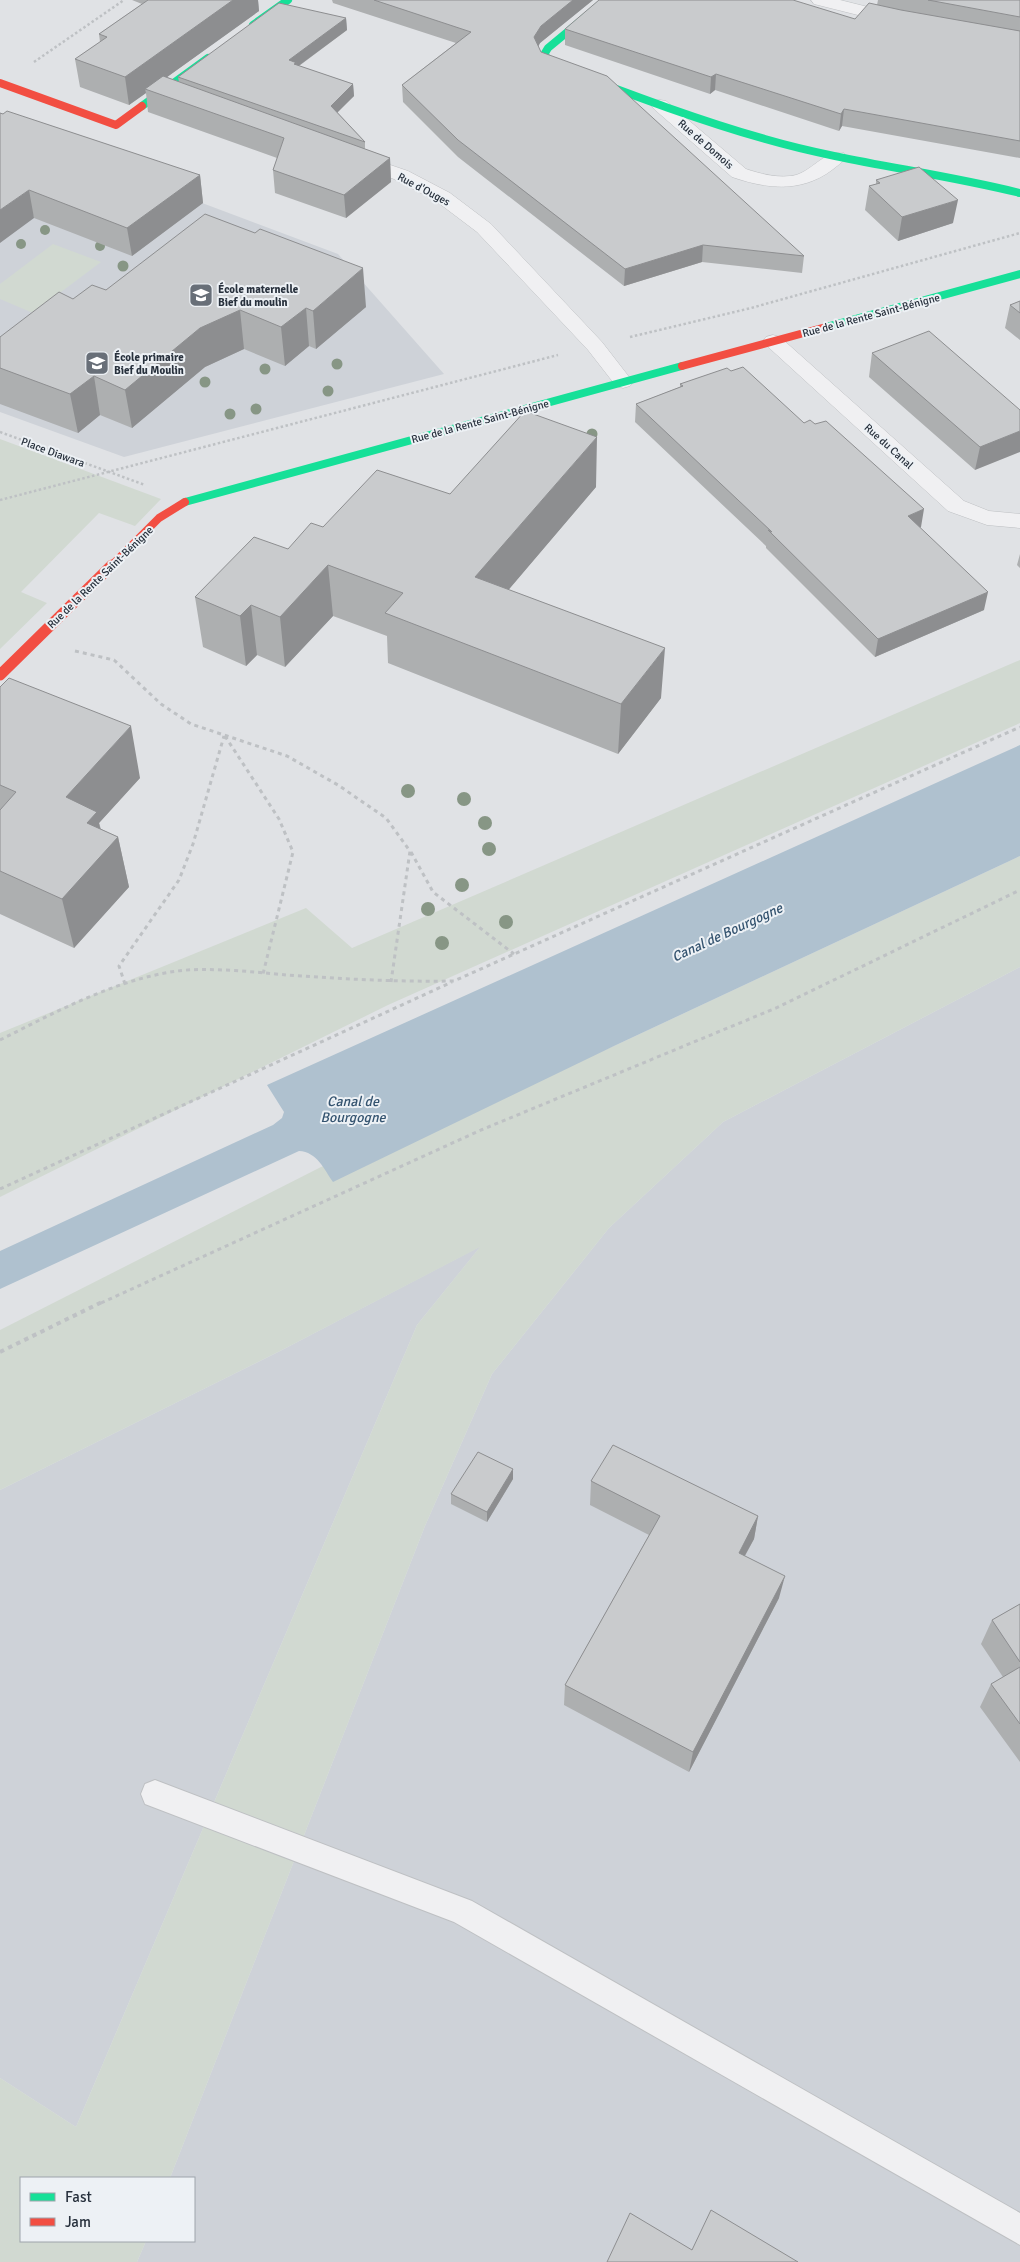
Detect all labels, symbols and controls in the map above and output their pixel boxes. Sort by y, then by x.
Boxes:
street label: Rue de Domois [675,117,736,172]
street label: Rue d'Ouges [395,170,452,209]
school or university icon: École maternelle Bief du moulin [188,282,214,308]
place label: École maternelle Bief du moulin [218,282,299,309]
street label: Rue de la Rente Saint-Bénigne [801,291,941,340]
school or university icon: École primaire Bief du Moulin [84,350,110,376]
place label: École primaire Bief du Moulin [114,350,184,377]
street label: Rue de la Rente Saint-Bénigne [410,397,550,446]
street label: Rue du Canal [861,421,916,472]
street label: Place Diawara [19,435,87,470]
street label: Rue de la Rente Saint-Bénigne [45,523,156,631]
water label: Canal de Bourgogne [669,899,786,966]
water label: Canal de Bourgogne [320,1093,387,1126]
legend [20,2177,195,2242]
text: Fast [65,2188,92,2206]
text: Jam [65,2213,91,2231]

